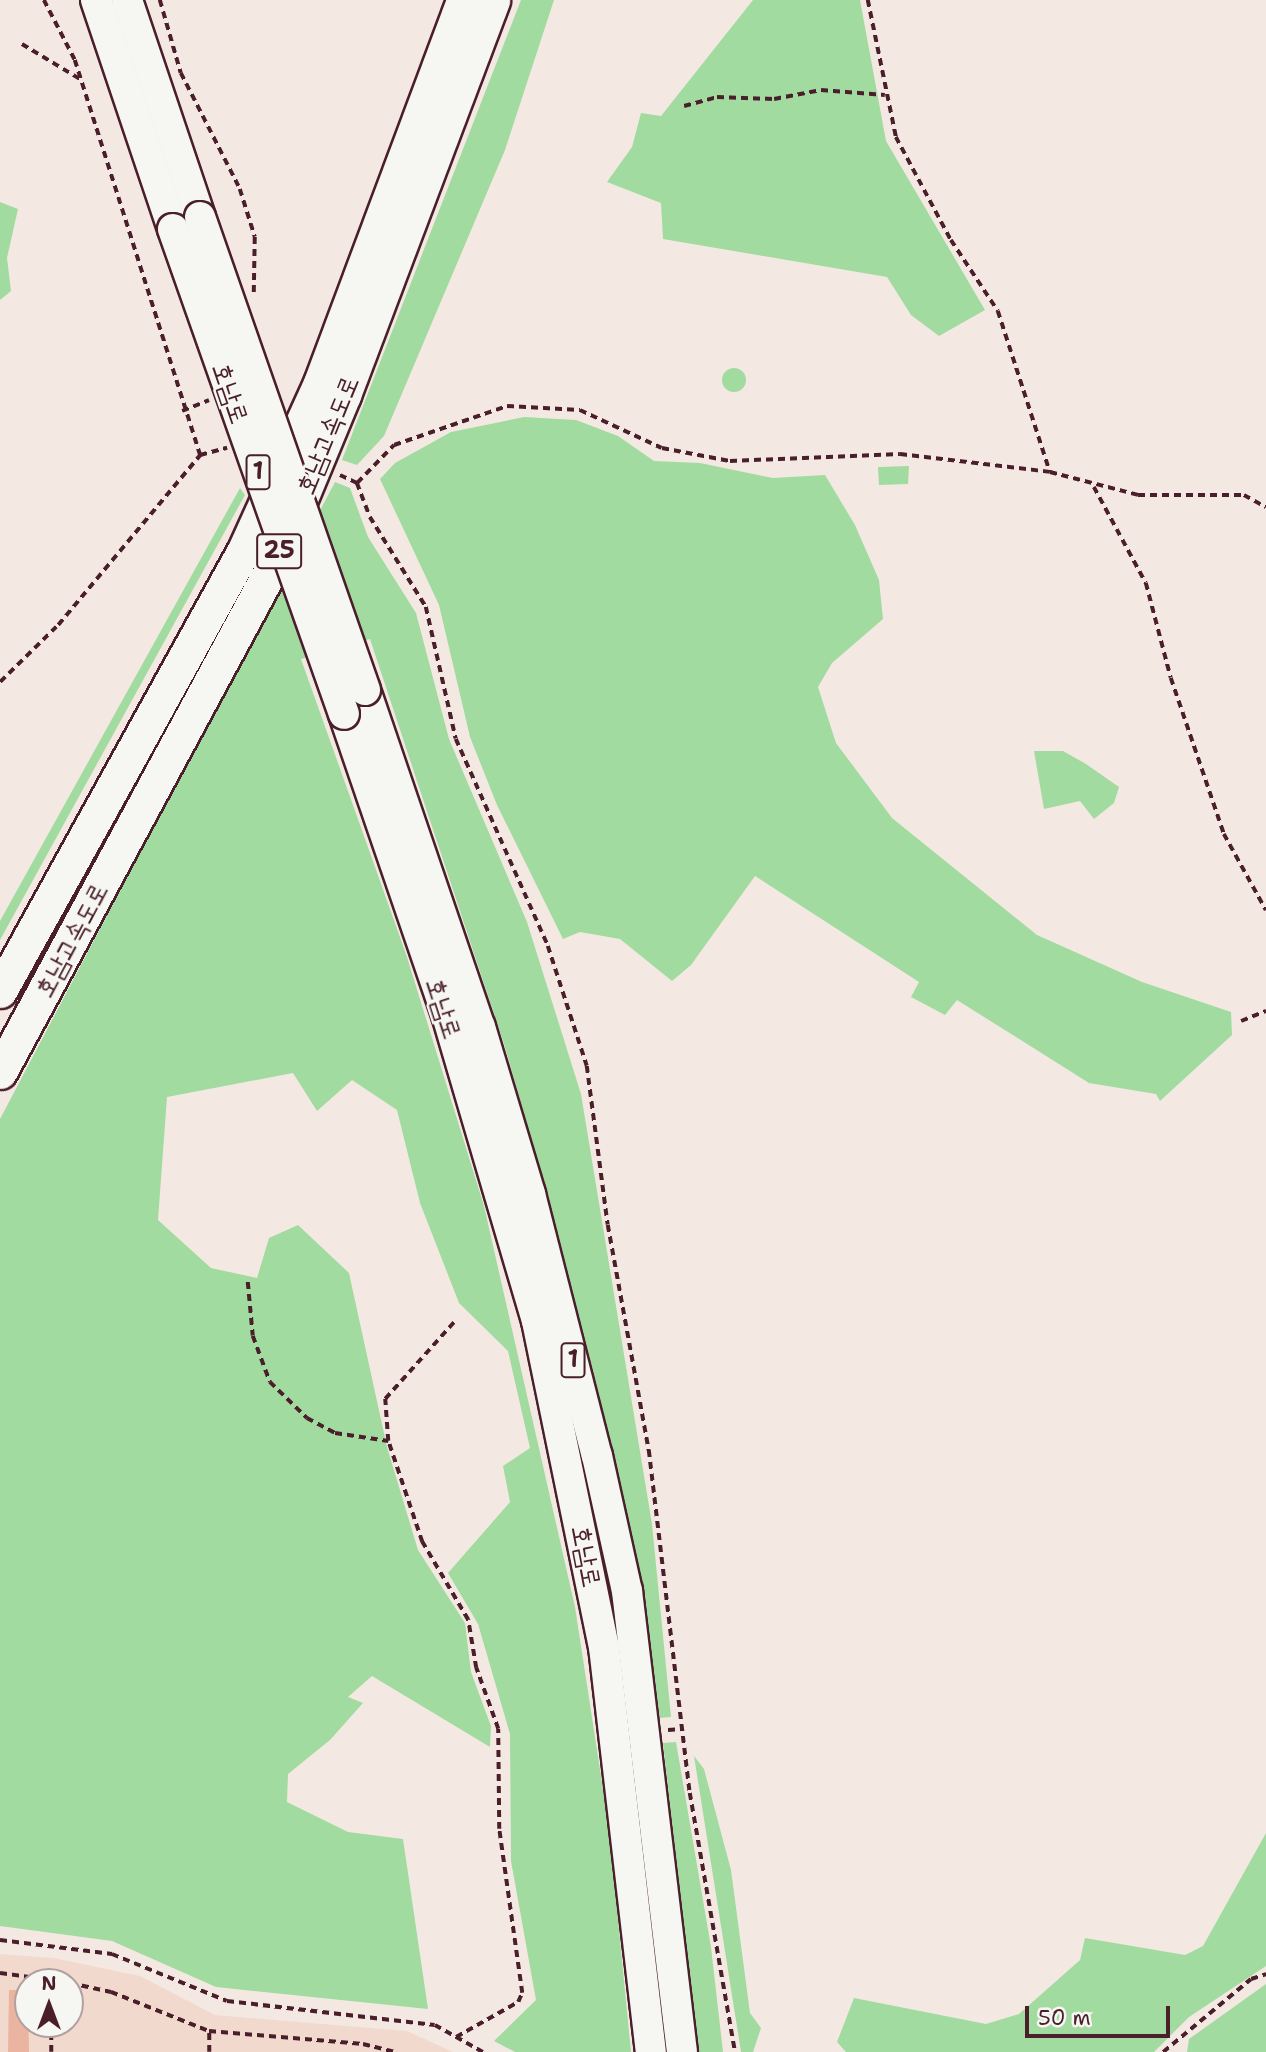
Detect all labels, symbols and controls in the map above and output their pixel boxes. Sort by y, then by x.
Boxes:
street label: 호남로 [206,358,256,428]
street label: 호남고속도로 [289,371,365,499]
road number: 1 [244,452,272,492]
road number: 25 [254,530,304,572]
street label: 호남고속도로 [28,877,114,1003]
street label: 호남로 [419,973,469,1043]
road number: 1 [559,1340,587,1380]
street label: 호남로 [566,1522,608,1590]
north arrow [14,1968,84,2038]
text: N [41,1971,57,1996]
scale bar [1028,1993,1173,2037]
text: 50 m [1038,2004,1091,2032]

